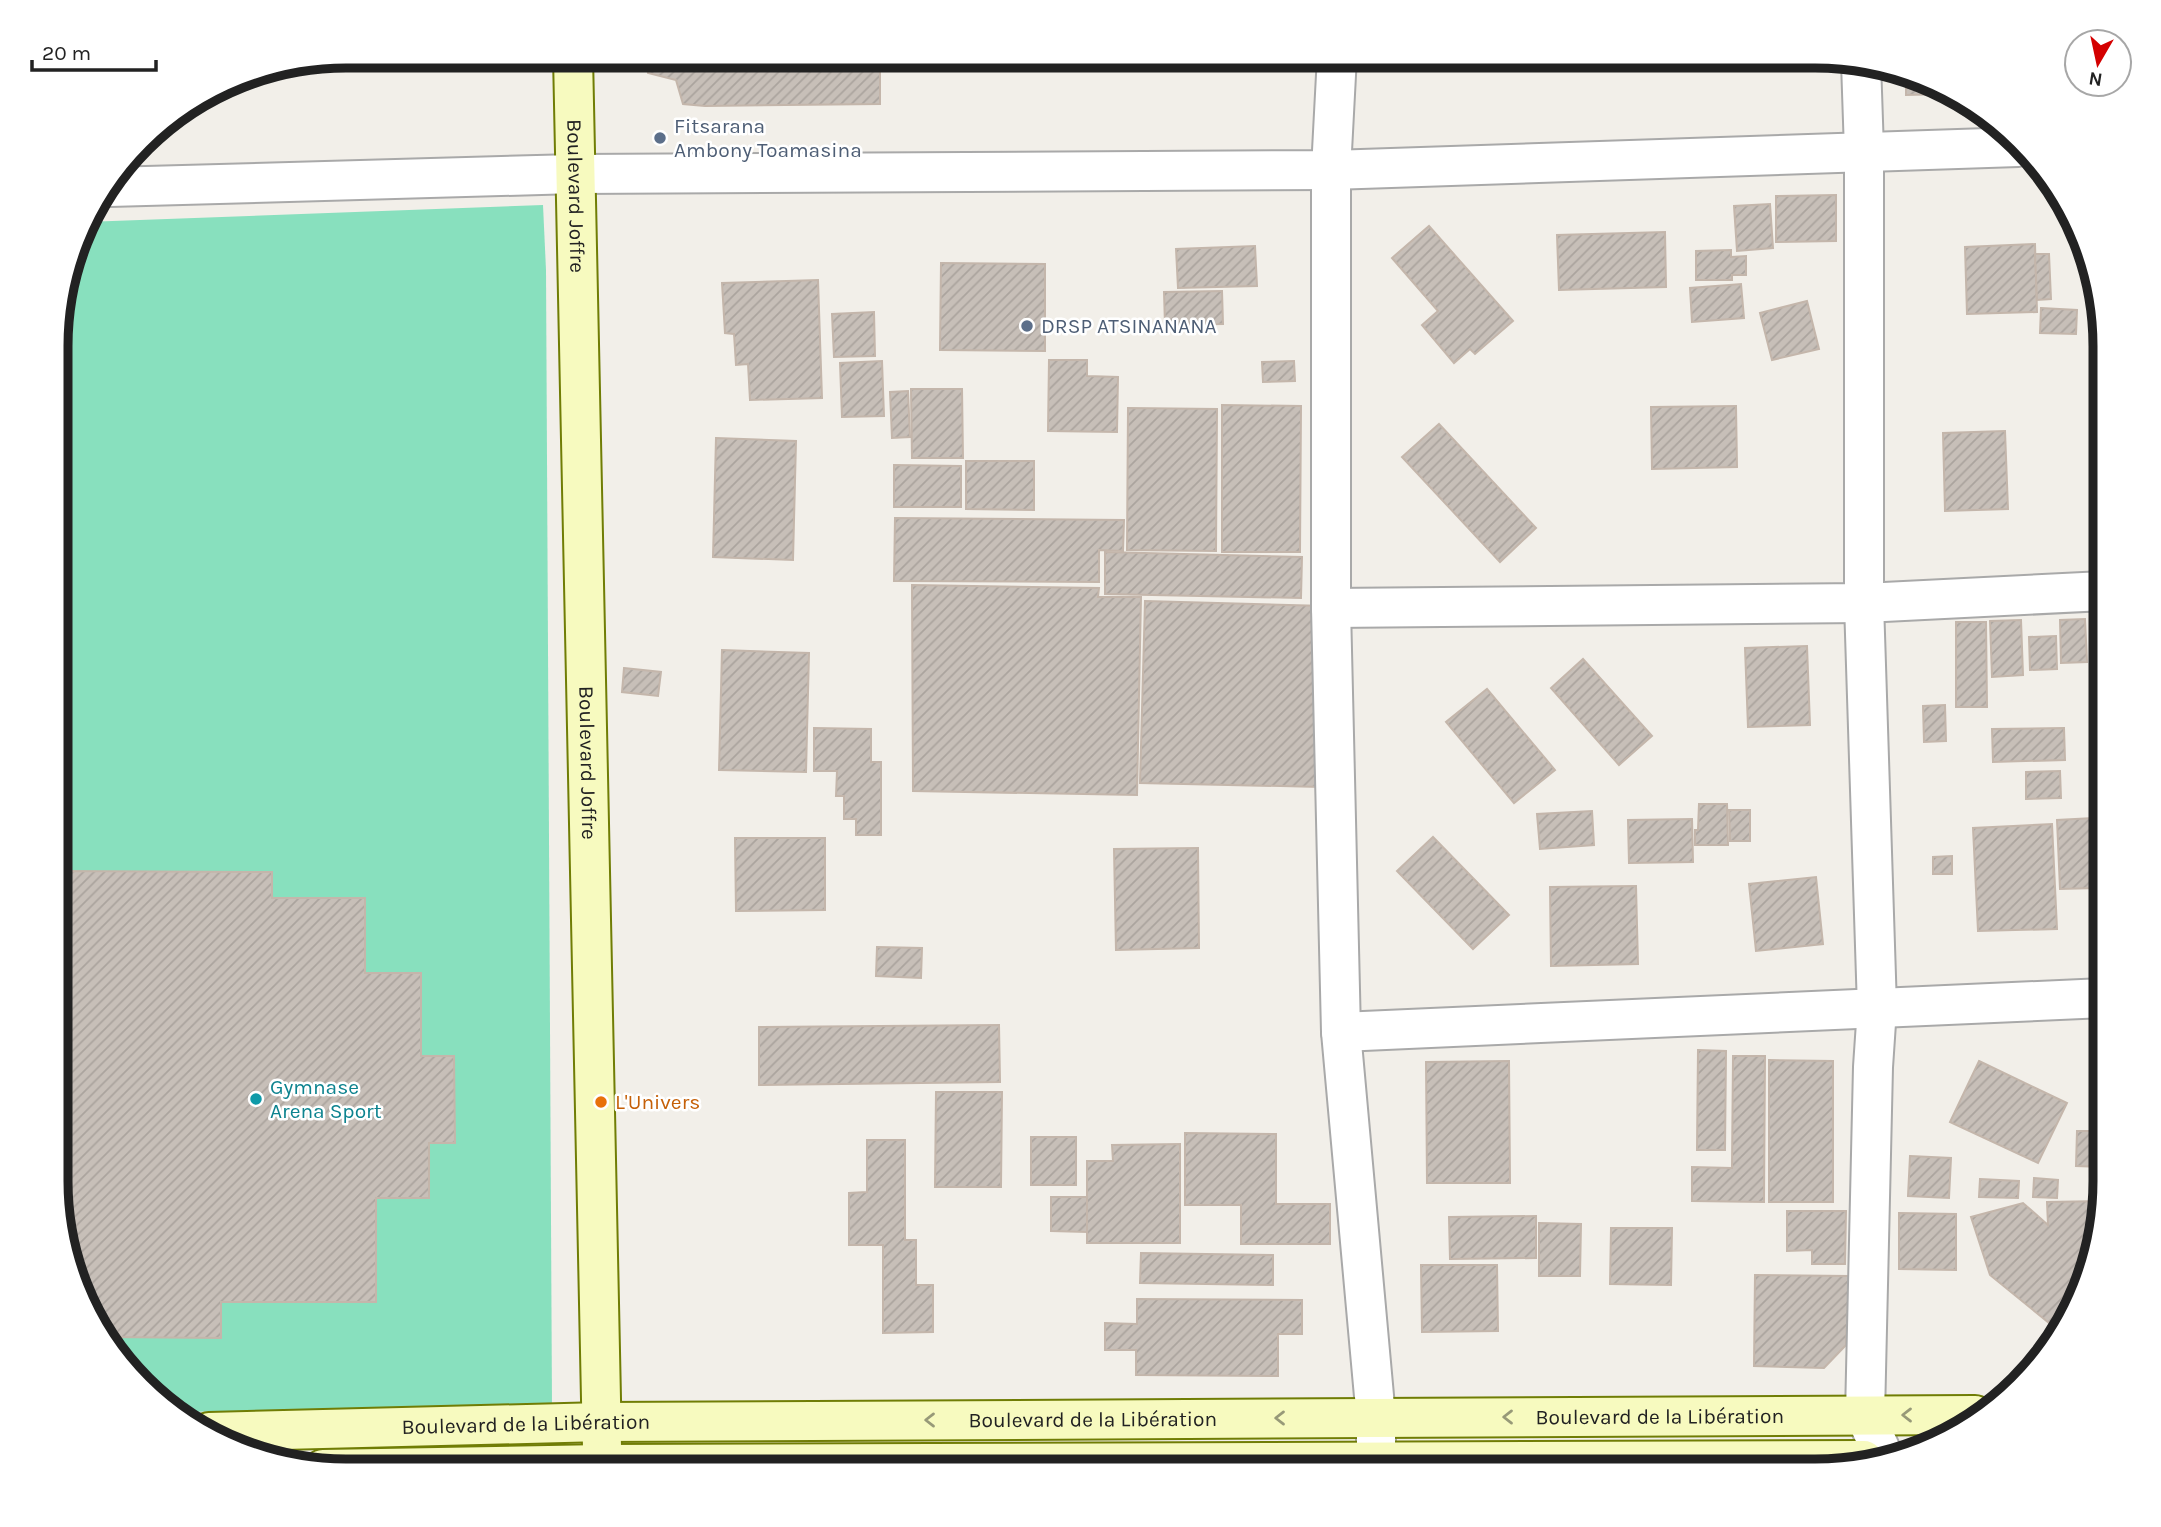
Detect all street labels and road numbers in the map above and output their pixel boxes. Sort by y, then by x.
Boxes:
street label: Boulevard Joffre [562,119,590,273]
street label: Boulevard Joffre [574,686,601,840]
street label: Boulevard de la Libération [1535,1404,1784,1429]
street label: Boulevard de la Libération [968,1407,1217,1432]
street label: Boulevard de la Libération [401,1410,650,1439]

